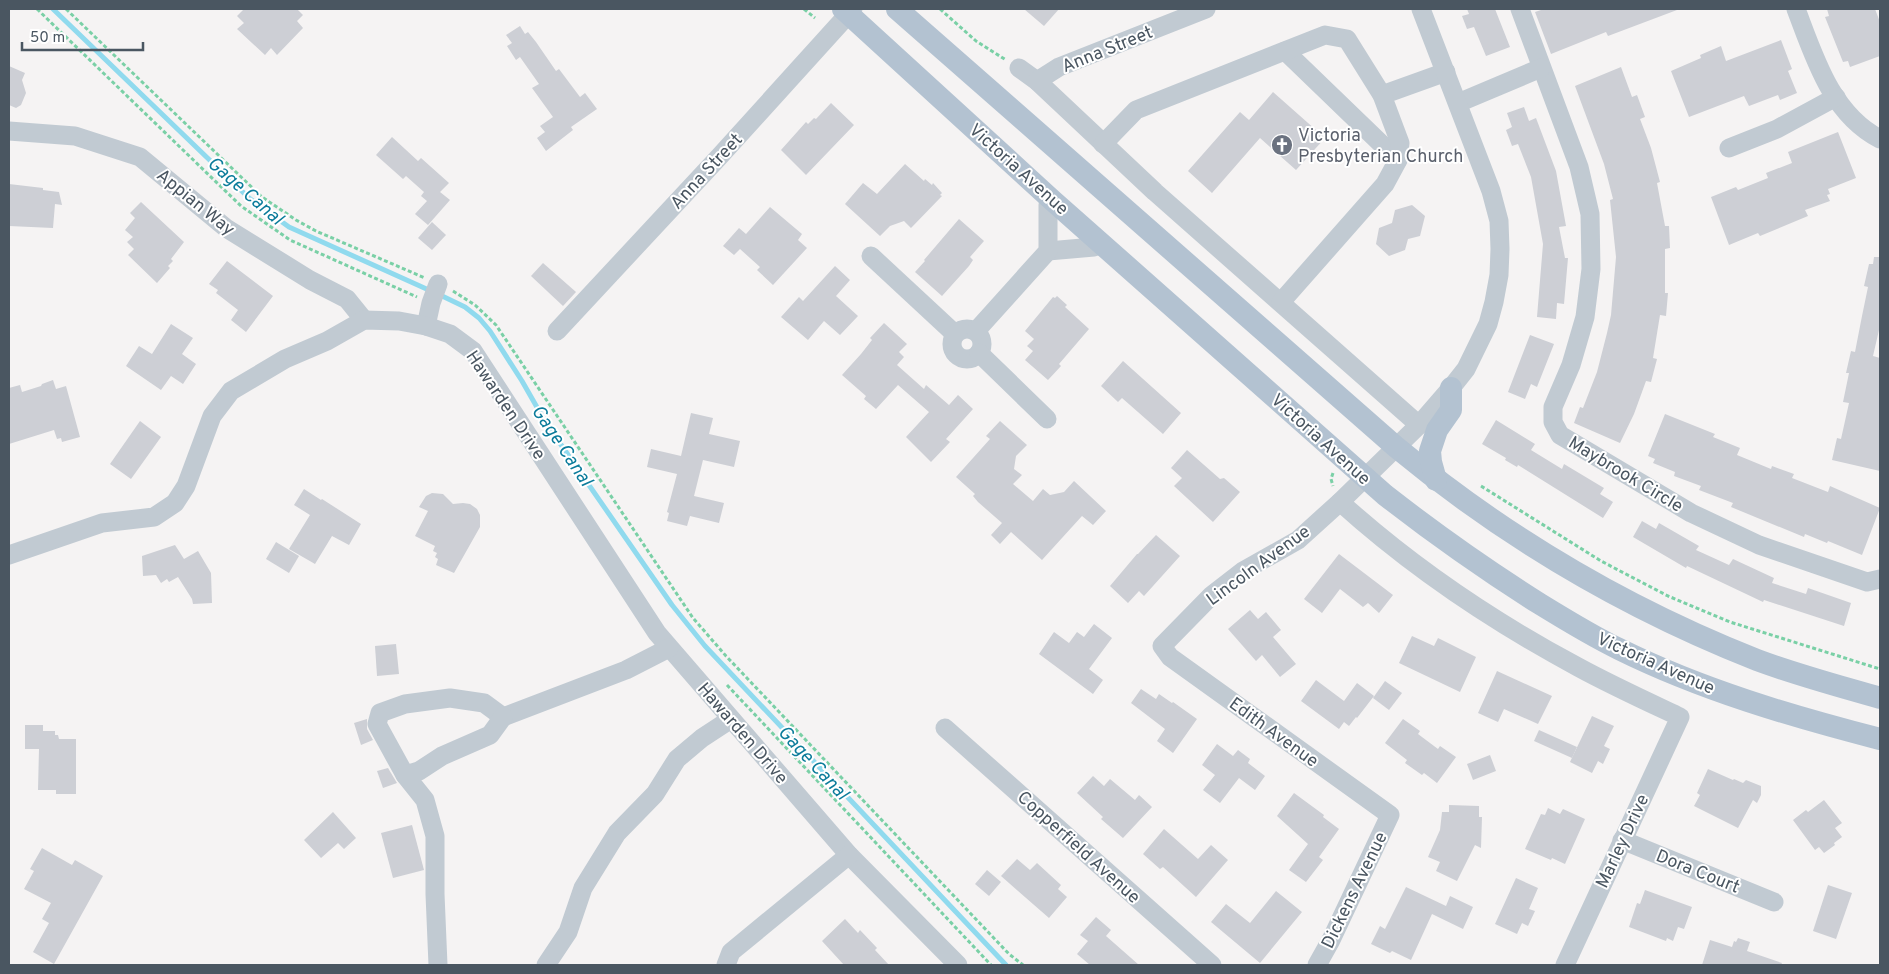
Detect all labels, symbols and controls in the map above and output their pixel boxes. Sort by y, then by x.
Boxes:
scale bar [22,20,144,52]
street label: Anna Street [1059,22,1156,79]
text: 50 m [30,29,65,48]
street label: Victoria Avenue [963,119,1073,221]
place label: Victoria Presbyterian Church [1298,125,1463,169]
street label: Anna Street [666,129,748,215]
church icon: Victoria Presbyterian Church [1270,133,1294,157]
water label: Gage Canal [202,152,289,232]
street label: Appian Way [151,165,239,242]
street label: Hawarden Drive [460,347,550,465]
street label: Victoria Avenue [1265,389,1375,491]
water label: Gage Canal [525,401,598,493]
street label: Maybrook Circle [1564,432,1687,519]
street label: Lincoln Avenue [1202,521,1315,612]
street label: Victoria Avenue [1593,628,1718,701]
street label: Hawarden Drive [691,678,792,790]
street label: Edith Avenue [1224,693,1322,773]
water label: Gage Canal [772,721,854,807]
street label: Copperfield Avenue [1012,787,1144,910]
street label: Marley Drive [1592,791,1655,892]
street label: Dickens Avenue [1317,829,1394,953]
street label: Dora Court [1652,845,1743,900]

